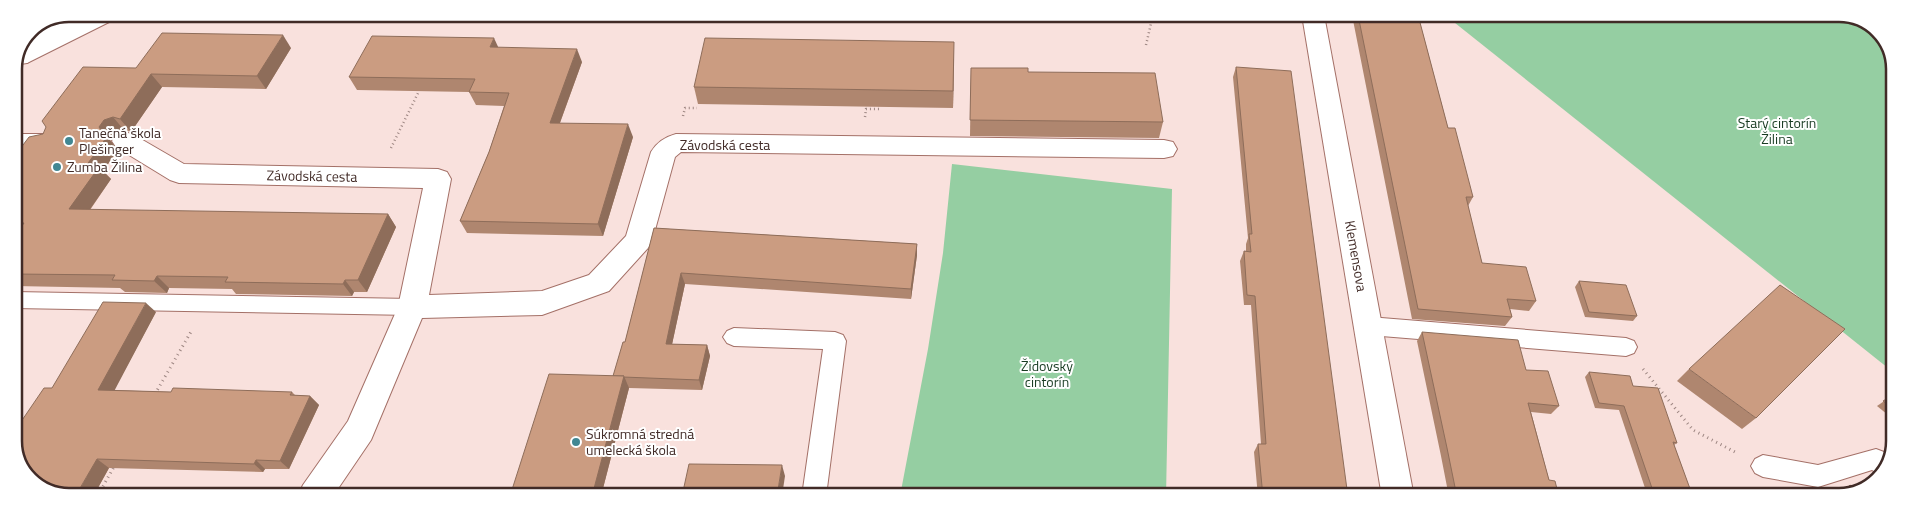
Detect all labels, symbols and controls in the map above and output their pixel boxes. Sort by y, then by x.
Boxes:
park label: Starý cintorín Žilina [1738,112,1816,149]
place label: Tanečná škola Plešinger [79,122,161,159]
street label: Závodská cesta [680,134,770,155]
marker: Tanečná škola Plešinger [63,135,75,147]
place label: Zumba Žilina [67,156,142,177]
marker: Zumba Žilina [51,161,63,173]
street label: Závodská cesta [267,164,358,187]
street label: Klemensova [1340,219,1373,293]
park label: Židovský cintorín [1021,355,1073,392]
place label: Súkromná stredná umelecká škola [586,423,694,460]
marker: Súkromná stredná umelecká škola [570,436,582,448]

